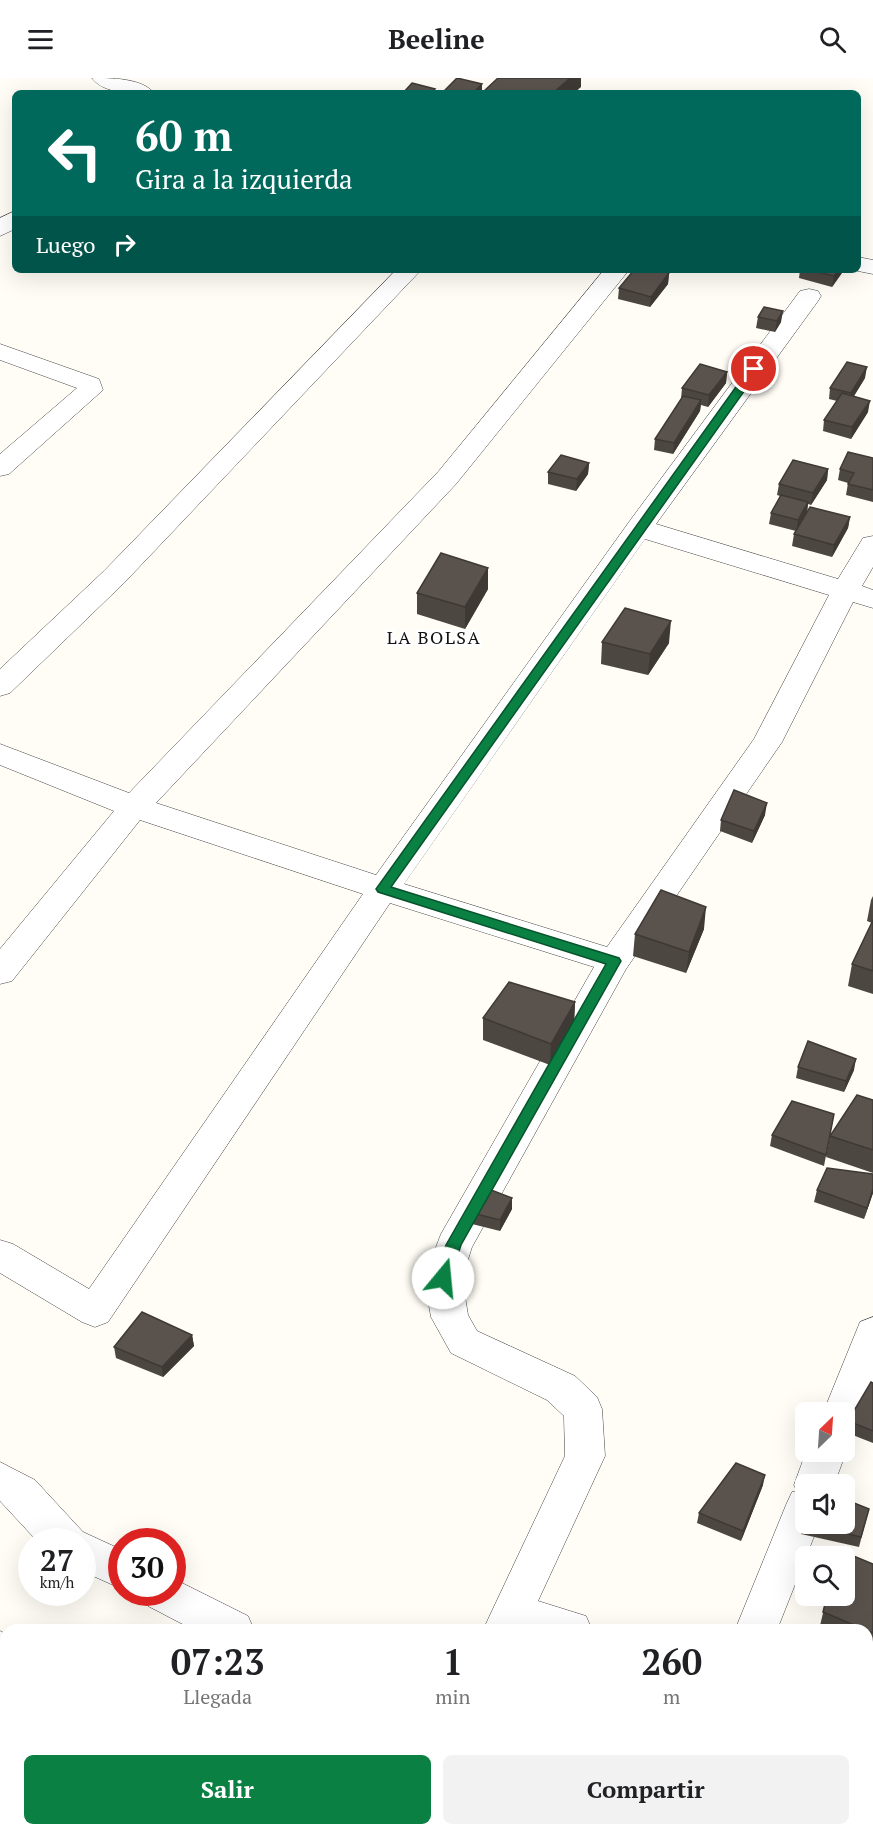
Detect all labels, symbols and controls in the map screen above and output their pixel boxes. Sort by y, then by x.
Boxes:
text: Beeline [388,21,485,57]
icon: menu [24,23,57,56]
icon: search [816,23,849,56]
text: 60 m [135,107,233,163]
icon: left [36,114,114,192]
text: Gira a la izquierda [135,161,353,197]
icon: right [108,228,141,261]
text: Luego [36,230,96,259]
pin [728,343,779,394]
icon: arrive [737,352,770,385]
district label: LA BOLSA [387,625,481,649]
position arrow [411,1246,475,1310]
north arrow [795,1402,855,1462]
map controls [795,1402,855,1606]
button: sound [795,1474,855,1534]
speed limit sign: 30 [108,1528,186,1606]
text: 27 [40,1540,74,1580]
button: search [795,1546,855,1606]
text: km/h [40,1572,74,1592]
text: 07:23 [171,1638,264,1685]
text: 1 [443,1638,463,1685]
text: 260 [641,1638,702,1685]
text: Llegada [183,1683,252,1710]
text: min [435,1683,470,1710]
text: m [663,1683,680,1710]
button: Salir [24,1755,431,1824]
button: Compartir [443,1755,849,1824]

